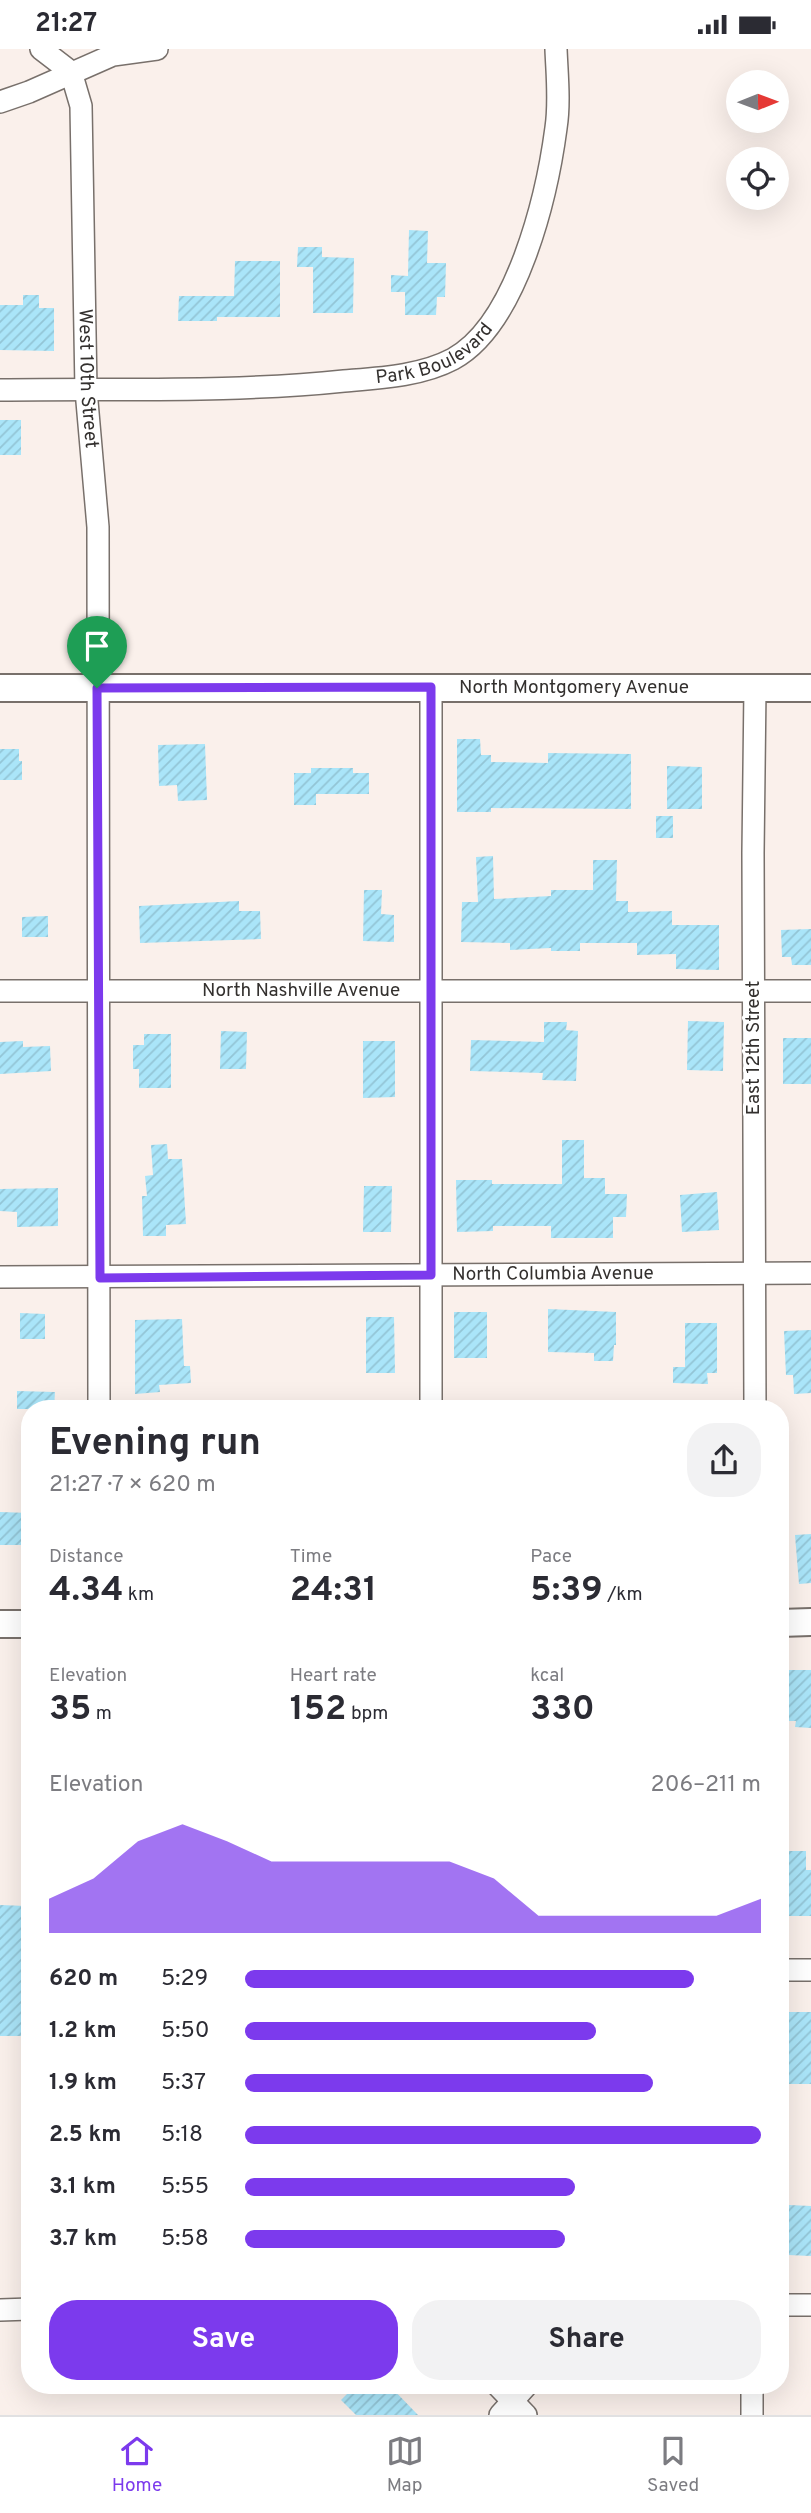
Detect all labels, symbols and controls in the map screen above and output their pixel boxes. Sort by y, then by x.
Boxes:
text: 21:27 [35,8,97,41]
north arrow [726,70,789,133]
map controls [726,70,789,210]
button: locate [726,147,789,210]
street label: West 10th Street [73,308,103,449]
street label: Park Boulevard [374,318,499,390]
pin [67,616,127,688]
icon: arrive [78,627,116,665]
street label: North Montgomery Avenue [459,676,689,700]
street label: North Nashville Avenue [202,979,400,1003]
street label: East 12th Street [742,981,766,1115]
street label: North Columbia Avenue [452,1262,654,1287]
text: Evening run [49,1420,261,1469]
button: share [687,1423,761,1497]
text: 21:27 · 7 × 620 m [49,1471,216,1500]
text: Distance [49,1545,124,1569]
text: Time [290,1545,332,1569]
text: Pace [530,1545,572,1569]
text: 4.34 [49,1569,123,1613]
text: 24:31 [290,1569,377,1613]
text: 5:39 [530,1569,603,1613]
text: km [123,1583,154,1607]
text: /km [603,1583,643,1607]
text: Elevation [49,1664,127,1688]
text: Heart rate [290,1664,377,1688]
text: kcal [530,1664,564,1688]
text: 35 [49,1688,91,1732]
text: 152 [290,1688,346,1732]
text: 330 [530,1688,595,1732]
text: m [91,1702,112,1726]
text: bpm [346,1702,388,1726]
text: Elevation [49,1771,144,1800]
text: 206–211 m [651,1771,761,1800]
text: 620 m [49,1965,118,1994]
text: 5:29 [161,1965,208,1994]
text: 1.2 km [49,2017,117,2046]
text: 5:50 [161,2017,209,2046]
text: 1.9 km [49,2069,117,2098]
text: 5:37 [161,2069,206,2098]
text: 2.5 km [49,2121,122,2150]
text: 5:18 [161,2121,203,2150]
text: 3.1 km [49,2173,116,2202]
text: 5:55 [161,2173,209,2202]
text: 3.7 km [49,2225,117,2254]
text: 5:58 [161,2225,209,2254]
button: Save [49,2300,398,2380]
button: Share [412,2300,761,2380]
tab: Home [112,2432,162,2498]
tab: Map [386,2432,424,2498]
tab: Saved [647,2432,699,2498]

